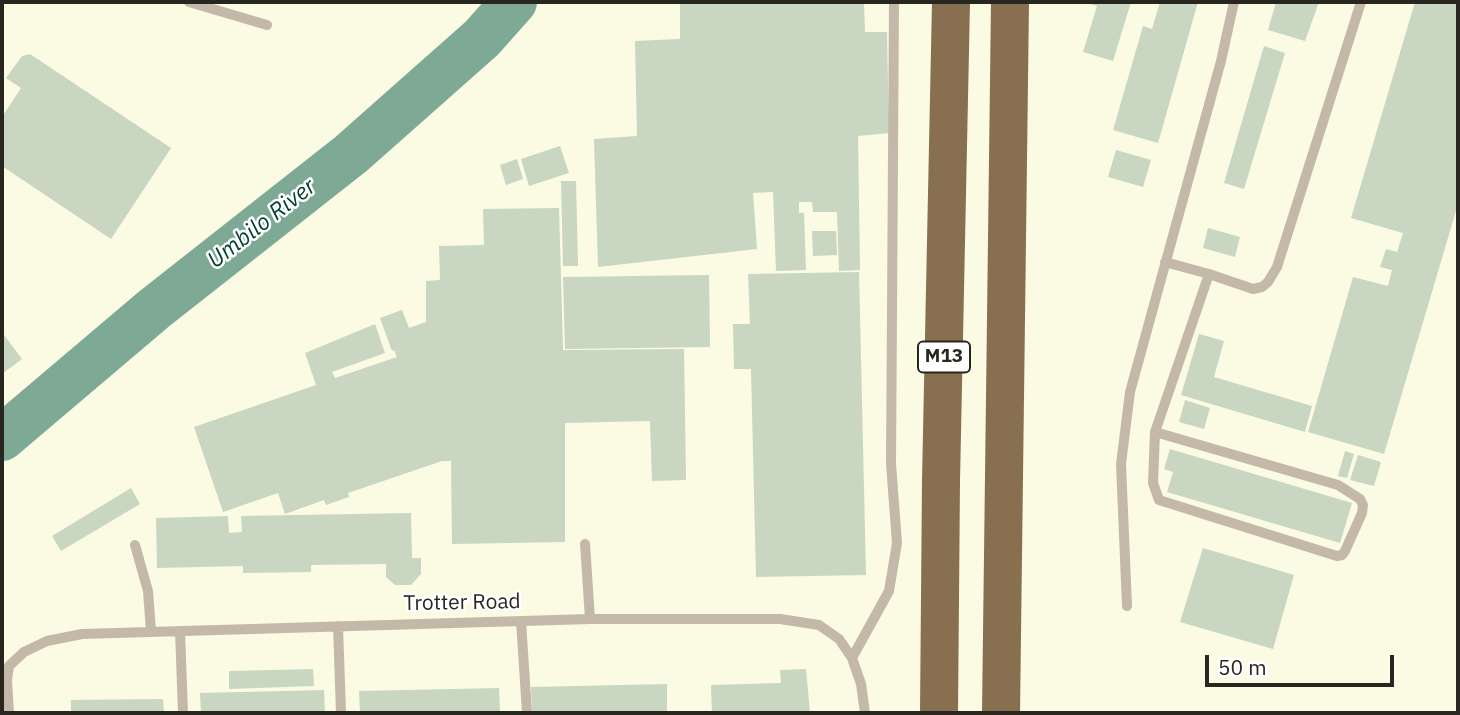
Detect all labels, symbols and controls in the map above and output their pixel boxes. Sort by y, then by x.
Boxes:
water label: Umbilo River [202,173,322,275]
road number: M13 [918,342,970,372]
street label: Trotter Road [403,589,521,617]
scale bar [1208,642,1397,686]
text: 50 m [1218,653,1267,681]

